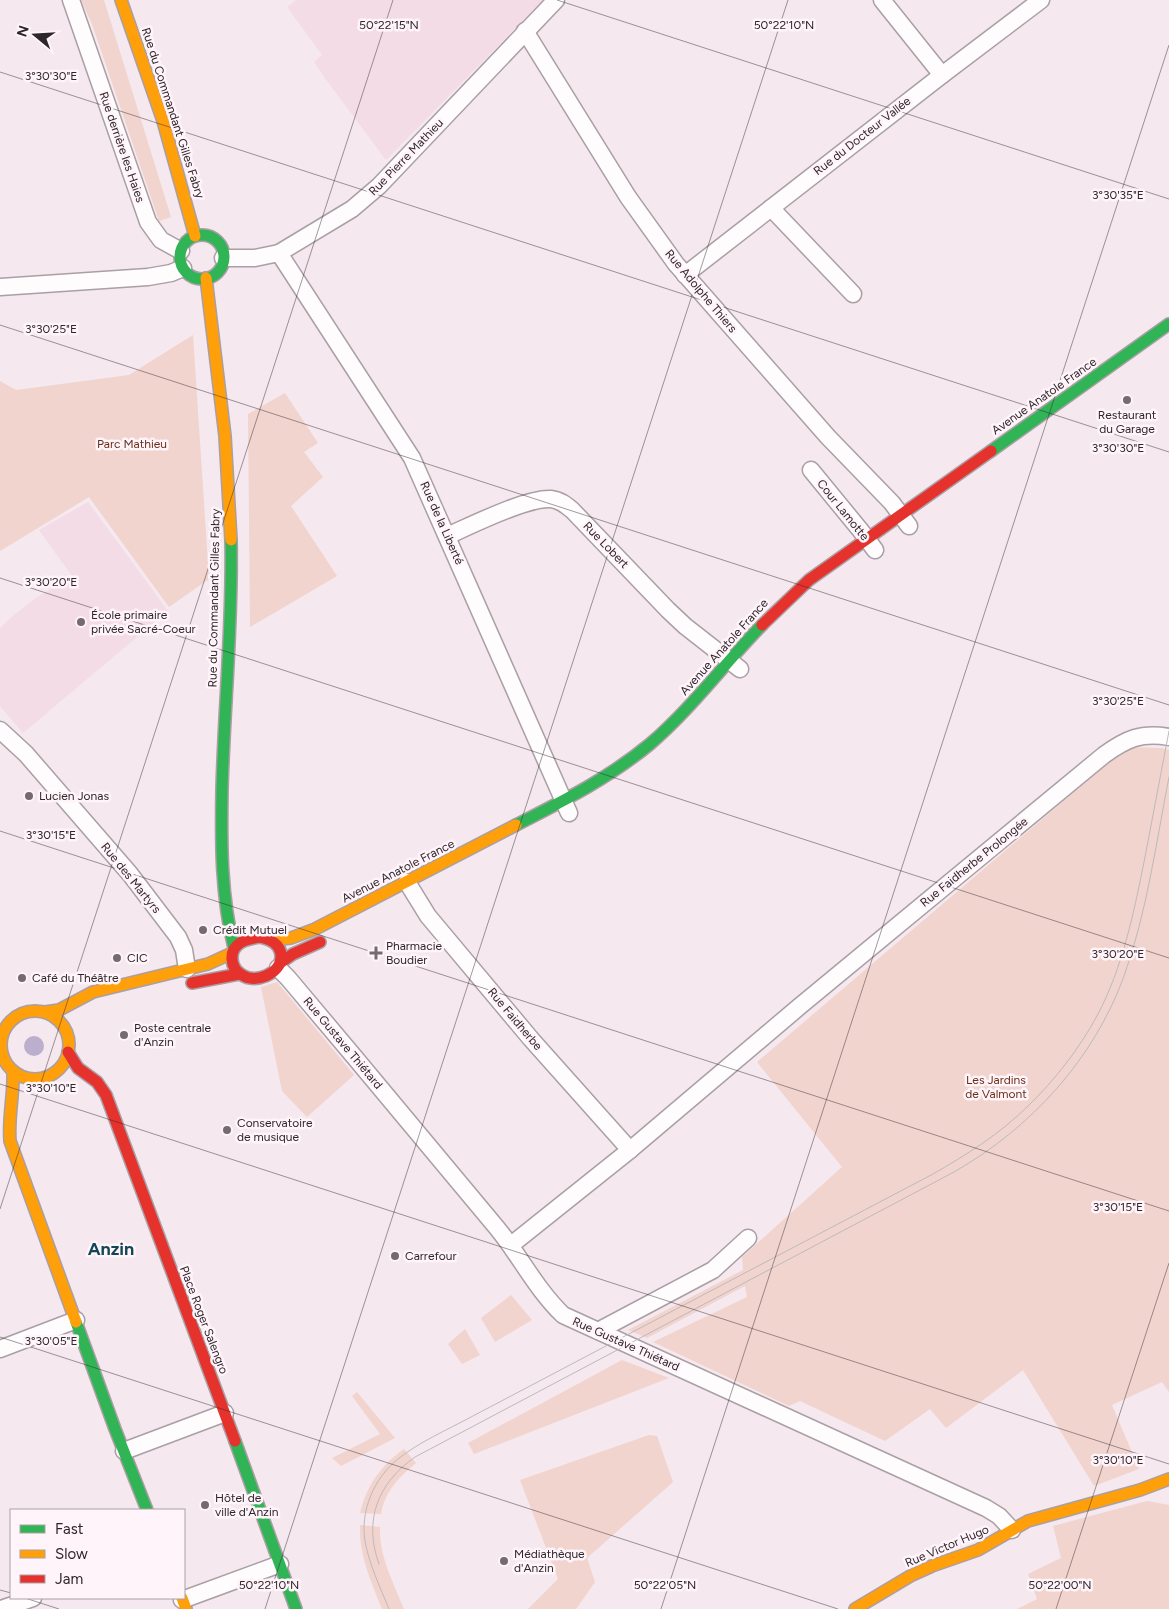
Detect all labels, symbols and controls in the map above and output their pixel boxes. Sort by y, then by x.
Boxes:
north arrow [10,10,60,60]
text: 50°22'15"N [359,18,419,32]
text: 50°22'10"N [754,18,814,32]
text: N [13,23,33,39]
street label: Rue du Commandant Gilles Fabry [139,26,208,201]
text: 3°30'30"E [25,69,77,83]
street label: Rue derrière les Haies [96,90,148,205]
street label: Rue du Docteur Vallée [811,94,914,178]
street label: Rue Pierre Mathieu [366,116,446,198]
text: 3°30'35"E [1092,188,1144,202]
street label: Rue Adolphe Thiers [662,247,740,336]
text: 3°30'25"E [25,322,77,336]
street label: Avenue Anatole France [989,354,1099,437]
marker: Restaurant du Garage [1121,394,1133,406]
place label: Restaurant du Garage [1098,408,1157,436]
park label: Parc Mathieu [97,437,167,451]
text: 3°30'30"E [1092,441,1144,455]
street label: Cour Lamotte [814,477,872,544]
street label: Rue de la Liberté [417,479,467,567]
street label: Rue du Commandant Gilles Fabry [205,508,223,688]
street label: Rue Lobert [580,519,632,571]
text: 3°30'20"E [25,575,77,589]
street label: Avenue Anatole France [677,596,771,698]
place label: École primaire privée Sacré-Coeur [91,608,196,636]
marker: École primaire privée Sacré-Coeur [75,616,87,628]
text: 3°30'25"E [1092,694,1144,708]
place label: Lucien Jonas [39,789,109,803]
marker: Lucien Jonas [23,790,35,802]
street label: Rue Faidherbe Prolongée [917,814,1031,910]
text: 3°30'15"E [26,828,76,842]
street label: Avenue Anatole France [339,836,457,905]
street label: Rue des Martyrs [98,840,164,916]
place label: Crédit Mutuel [213,923,287,937]
marker: Crédit Mutuel [197,924,209,936]
place label: Pharmacie Boudier [386,939,442,967]
marker: Pharmacie Boudier [370,947,382,959]
text: 3°30'20"E [1092,947,1144,961]
place label: CIC [127,951,148,965]
marker: CIC [111,952,123,964]
place label: Café du Théâtre [32,971,119,985]
marker: Café du Théâtre [16,972,28,984]
street label: Rue Faidherbe [485,985,545,1053]
street label: Rue Gustave Thiétard [300,994,386,1092]
place label: Poste centrale d'Anzin [134,1021,211,1049]
marker: Poste centrale d'Anzin [118,1029,130,1041]
park label: Les Jardins de Valmont [965,1073,1027,1101]
text: 3°30'10"E [25,1081,77,1095]
place label: Conservatoire de musique [237,1116,313,1144]
marker: Conservatoire de musique [221,1124,233,1136]
text: 3°30'15"E [1093,1200,1143,1214]
district label: Anzin [88,1238,134,1260]
place label: Carrefour [405,1249,457,1263]
marker: Carrefour [389,1250,401,1262]
street label: Place Roger Salengro [177,1264,231,1376]
street label: Rue Gustave Thiétard [570,1314,682,1374]
text: 3°30'05"E [24,1334,78,1348]
text: 3°30'10"E [1092,1453,1144,1467]
place label: Hôtel de ville d'Anzin [215,1491,279,1519]
marker: Hôtel de ville d'Anzin [199,1499,211,1511]
legend [10,1509,185,1599]
text: Fast [55,1520,84,1538]
street label: Rue Victor Hugo [903,1522,991,1570]
text: Slow [55,1545,88,1563]
place label: Médiathèque d'Anzin [514,1547,585,1575]
marker: Médiathèque d'Anzin [498,1555,510,1567]
text: Jam [55,1570,83,1588]
text: 50°22'10"N [239,1578,299,1592]
text: 50°22'05"N [634,1578,696,1592]
text: 50°22'00"N [1028,1578,1092,1592]

